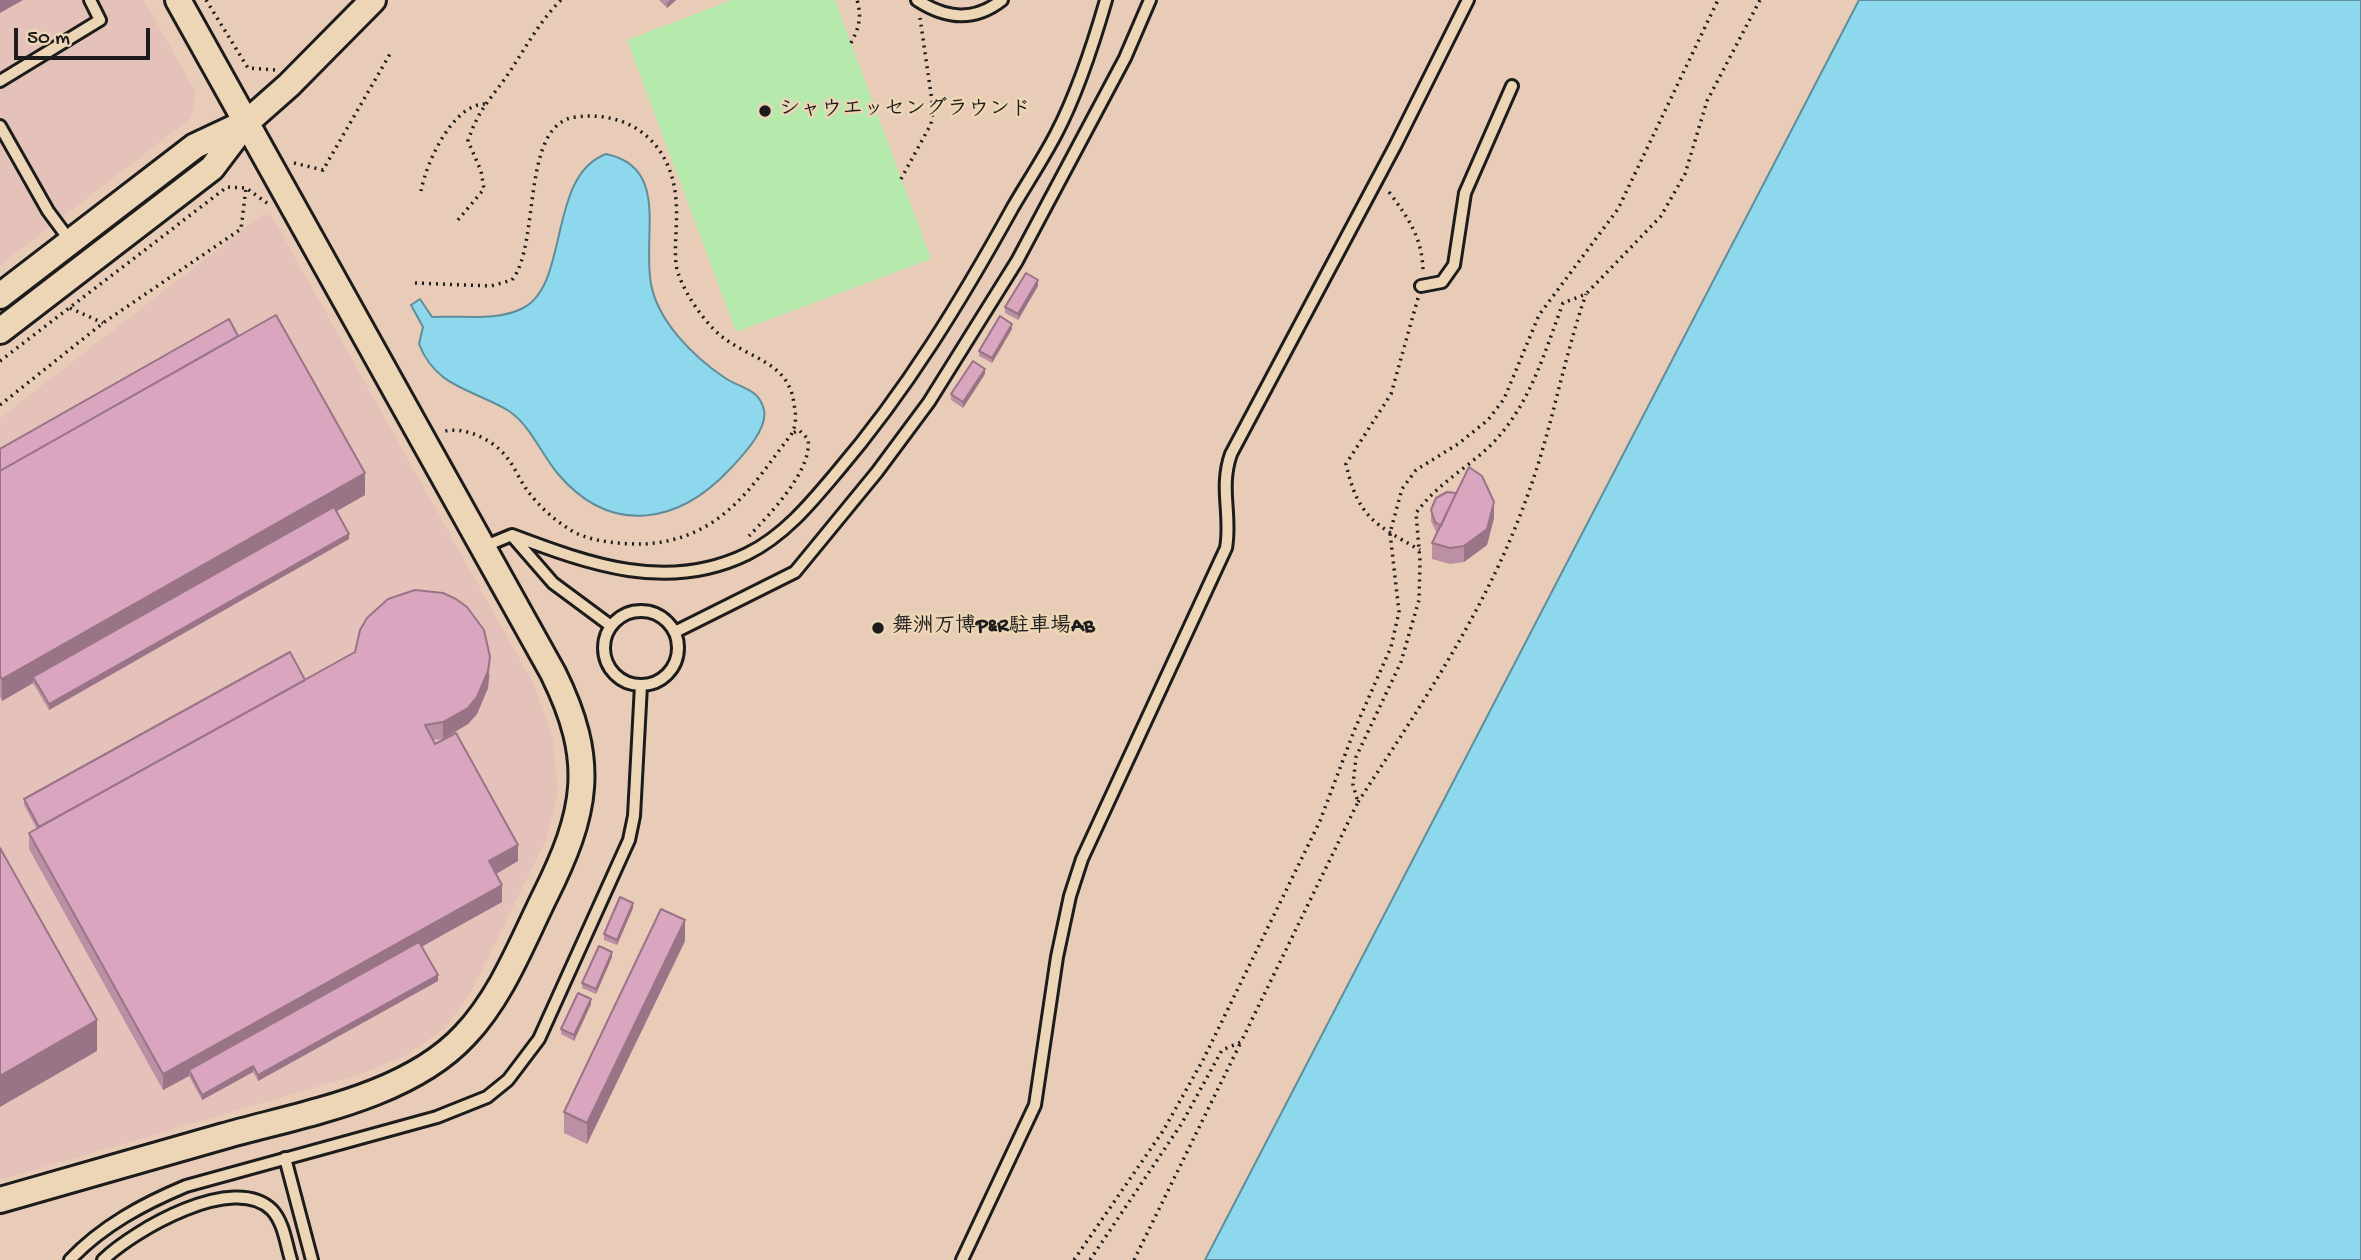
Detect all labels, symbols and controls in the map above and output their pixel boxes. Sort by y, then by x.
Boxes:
scale bar [18,14,154,58]
text: 50 m [27,27,70,52]
place label: シャウエッセングラウンド [779,98,1031,124]
marker: シャウエッセングラウンド [757,103,773,119]
place label: 舞洲万博P&R駐車場AB [892,615,1094,641]
marker: 舞洲万博P&R駐車場AB [870,620,886,636]

